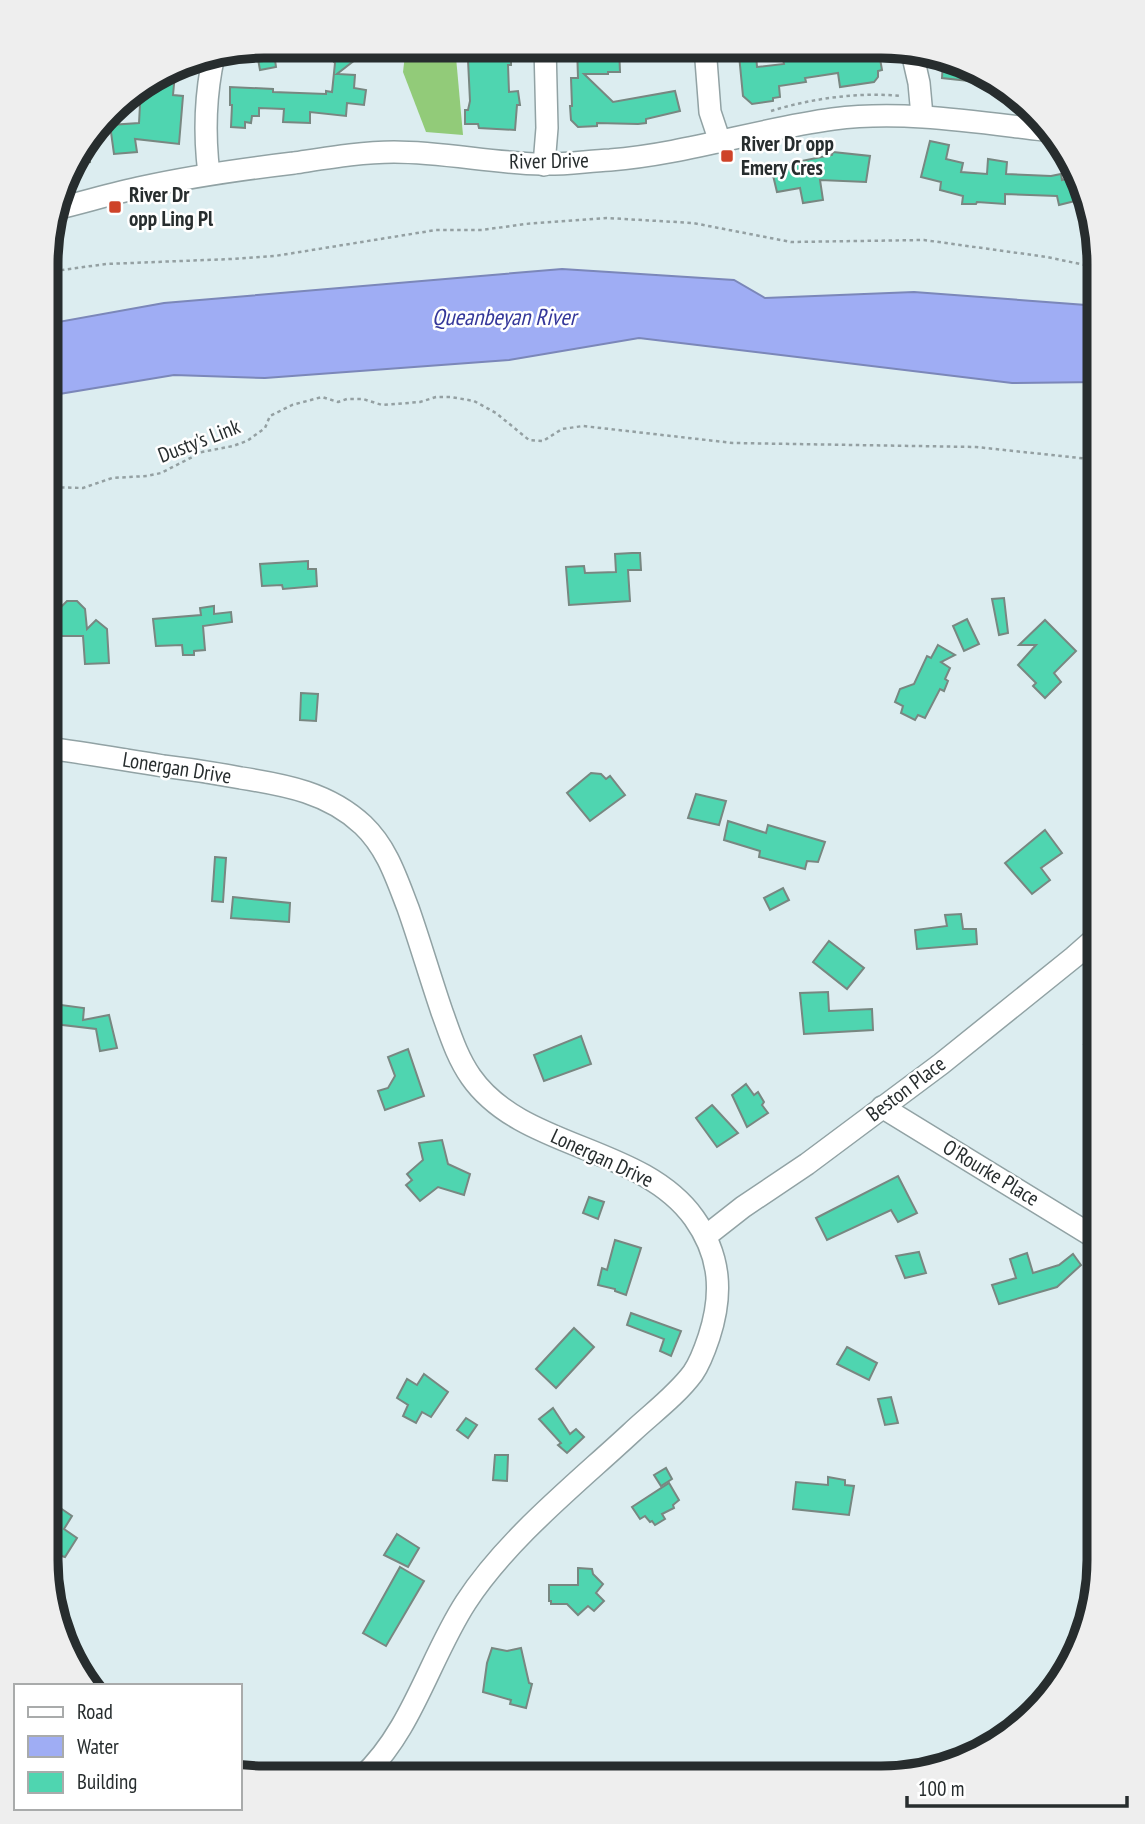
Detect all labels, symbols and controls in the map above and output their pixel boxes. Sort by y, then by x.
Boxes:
place label: River Dr opp Emery Cres [741,130,834,181]
street label: River Drive [509,146,589,175]
marker: River Dr opp Emery Cres [719,148,735,164]
place label: River Dr opp Ling Pl [129,181,214,232]
marker: River Dr opp Ling Pl [107,199,123,215]
water label: Queanbeyan River [432,302,580,331]
street label: Dusty's Link [154,413,244,468]
street label: Lonergan Drive [121,746,233,789]
street label: Beston Place [861,1050,951,1127]
street label: Lonergan Drive [547,1122,658,1193]
street label: O'Rourke Place [938,1133,1044,1212]
legend [14,1684,242,1810]
text: Road [77,1698,113,1725]
text: Water [77,1733,119,1760]
scale bar [907,1764,1128,1808]
text: Building [77,1768,137,1795]
text: 100 m [918,1775,964,1802]

